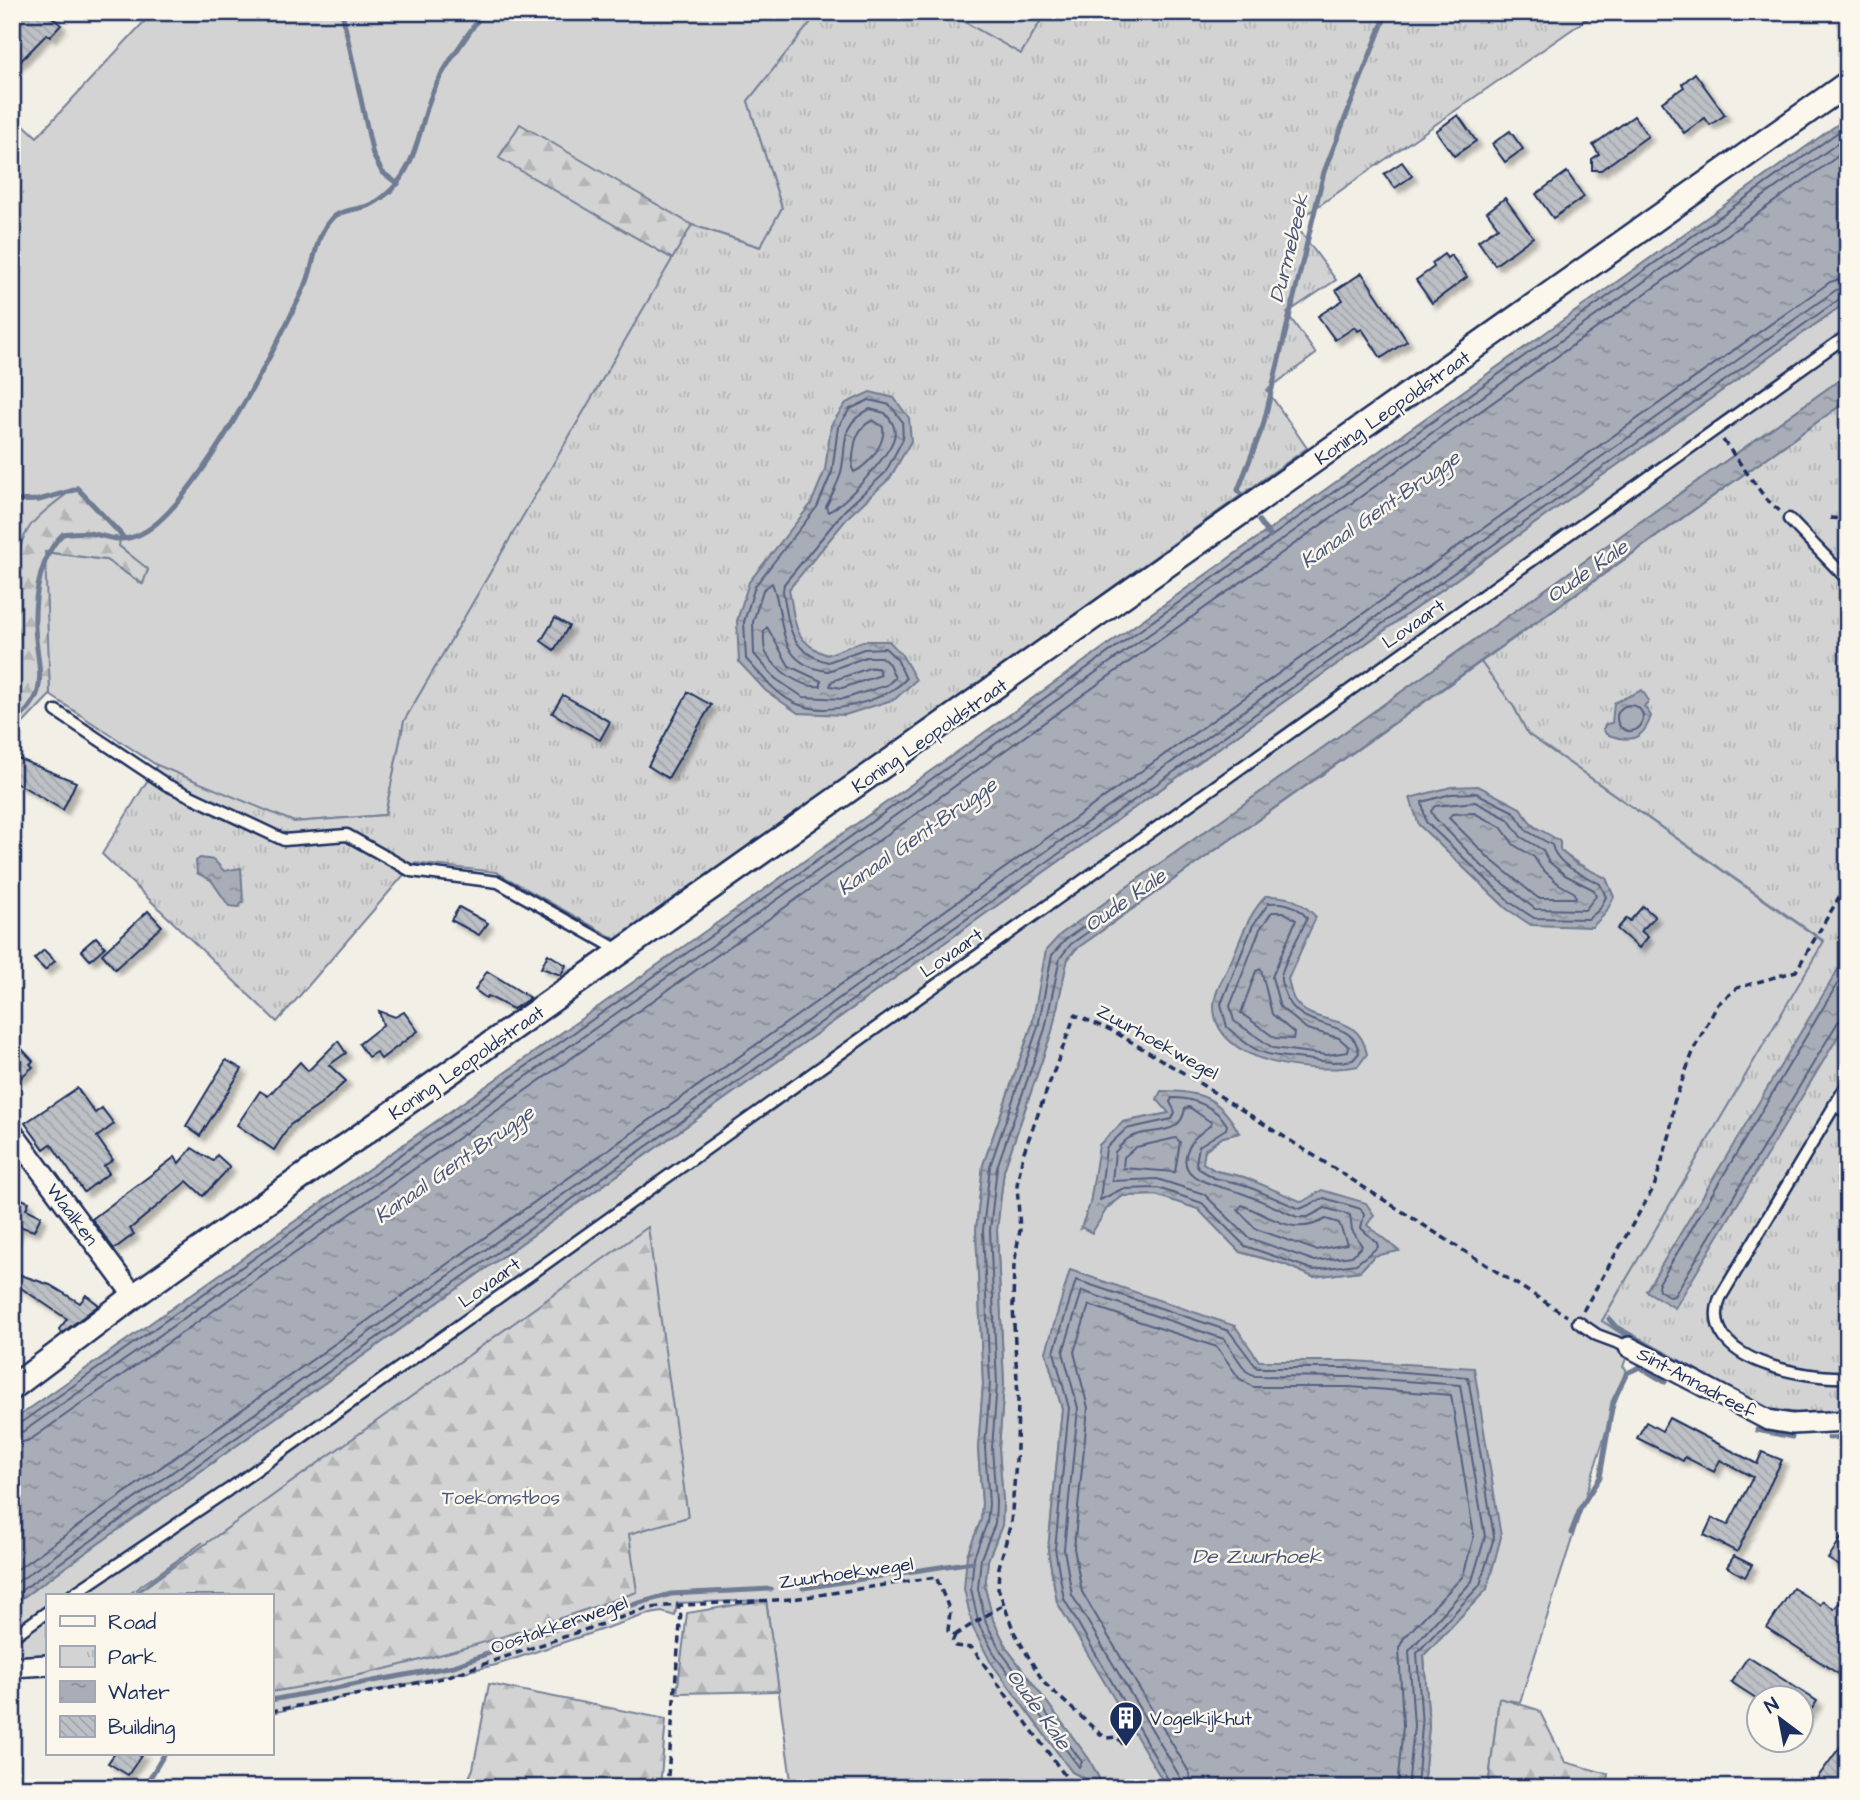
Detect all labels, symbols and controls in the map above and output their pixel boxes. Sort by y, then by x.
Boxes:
water label: Durmebeek [1262,190,1317,305]
street label: Koning Leopoldstraat [1310,344,1477,473]
water label: Kanaal Gent-Brugge [1295,443,1468,576]
water label: Oude Kale [1541,532,1635,610]
street label: Lovaart [1377,593,1451,656]
street label: Koning Leopoldstraat [847,672,1014,801]
water label: Kanaal Gent-Brugge [832,770,1005,903]
water label: Oude Kale [1079,861,1173,939]
street label: Lovaart [915,922,989,985]
street label: Zuurhoekwegel [1091,998,1223,1088]
street label: Koning Leopoldstraat [384,999,551,1128]
water label: Kanaal Gent-Brugge [369,1098,542,1231]
street label: Waalken [39,1178,104,1252]
street label: Lovaart [453,1251,527,1315]
street label: Sint-Annadreef [1632,1341,1761,1426]
park label: Toekomstbos [442,1485,560,1512]
water label: De Zuurhoek [1192,1542,1323,1571]
street label: Zuurhoekwegel [777,1551,915,1597]
street label: Oostakkerwegel [487,1589,632,1662]
legend [46,1594,273,1755]
text: Road [108,1608,156,1637]
text: Park [108,1643,157,1672]
water label: Oude Kale [999,1663,1079,1757]
text: Water [108,1678,170,1707]
north arrow [1744,1685,1814,1755]
text: N [1760,1691,1784,1720]
building icon: Vogelkijkhut [1107,1699,1145,1748]
place label: Vogelkijkhut [1150,1706,1252,1734]
text: Building [108,1713,176,1744]

